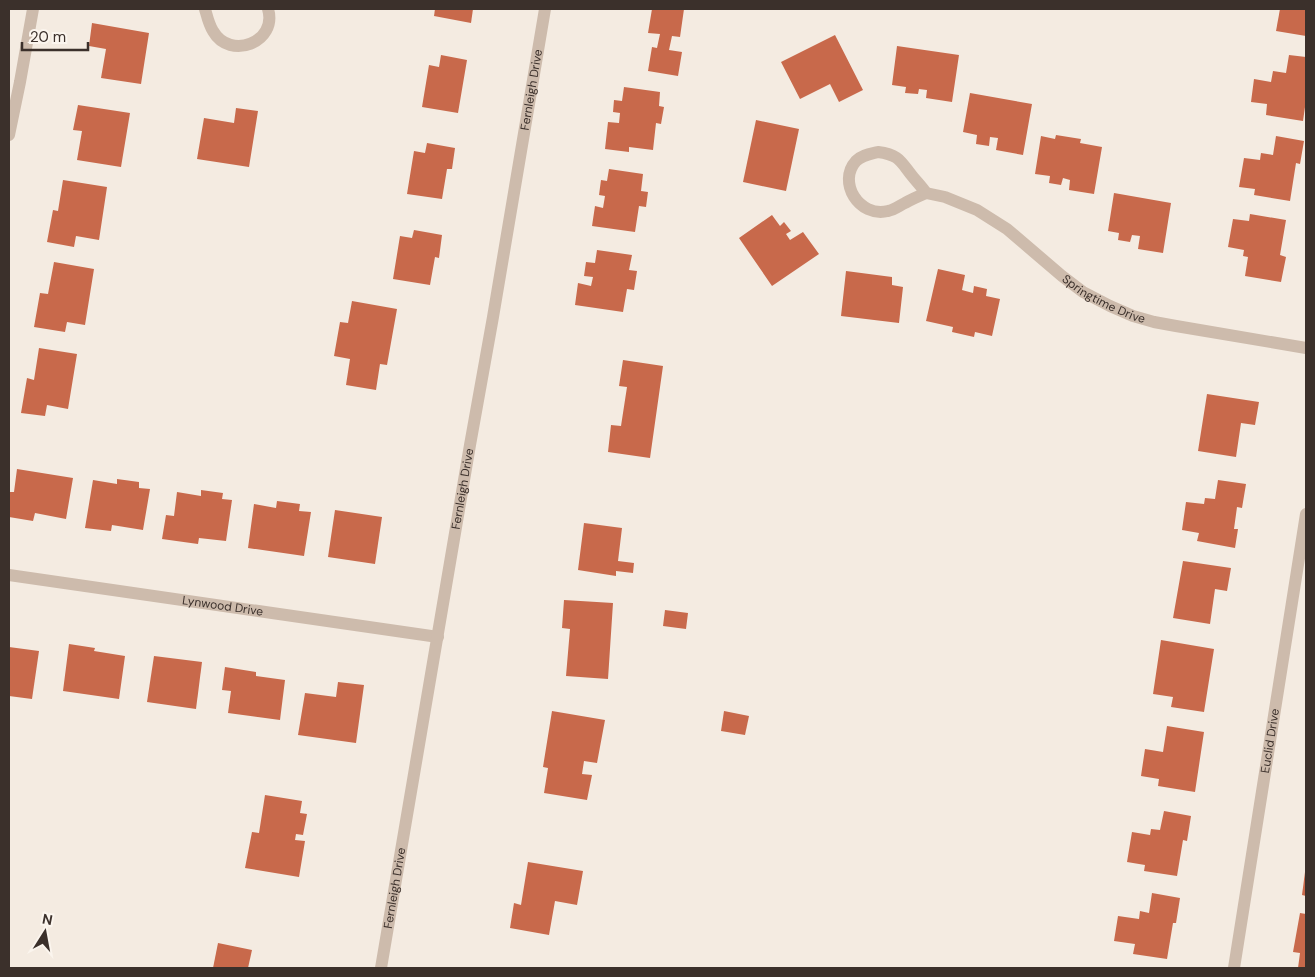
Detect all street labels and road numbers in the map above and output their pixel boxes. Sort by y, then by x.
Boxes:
street label: Fernleigh Drive [517,48,546,132]
street label: Springtime Drive [1059,271,1147,327]
street label: Fernleigh Drive [448,447,477,531]
street label: Lynwood Drive [181,592,264,620]
street label: Euclid Drive [1257,707,1283,774]
street label: Fernleigh Drive [380,846,409,930]

